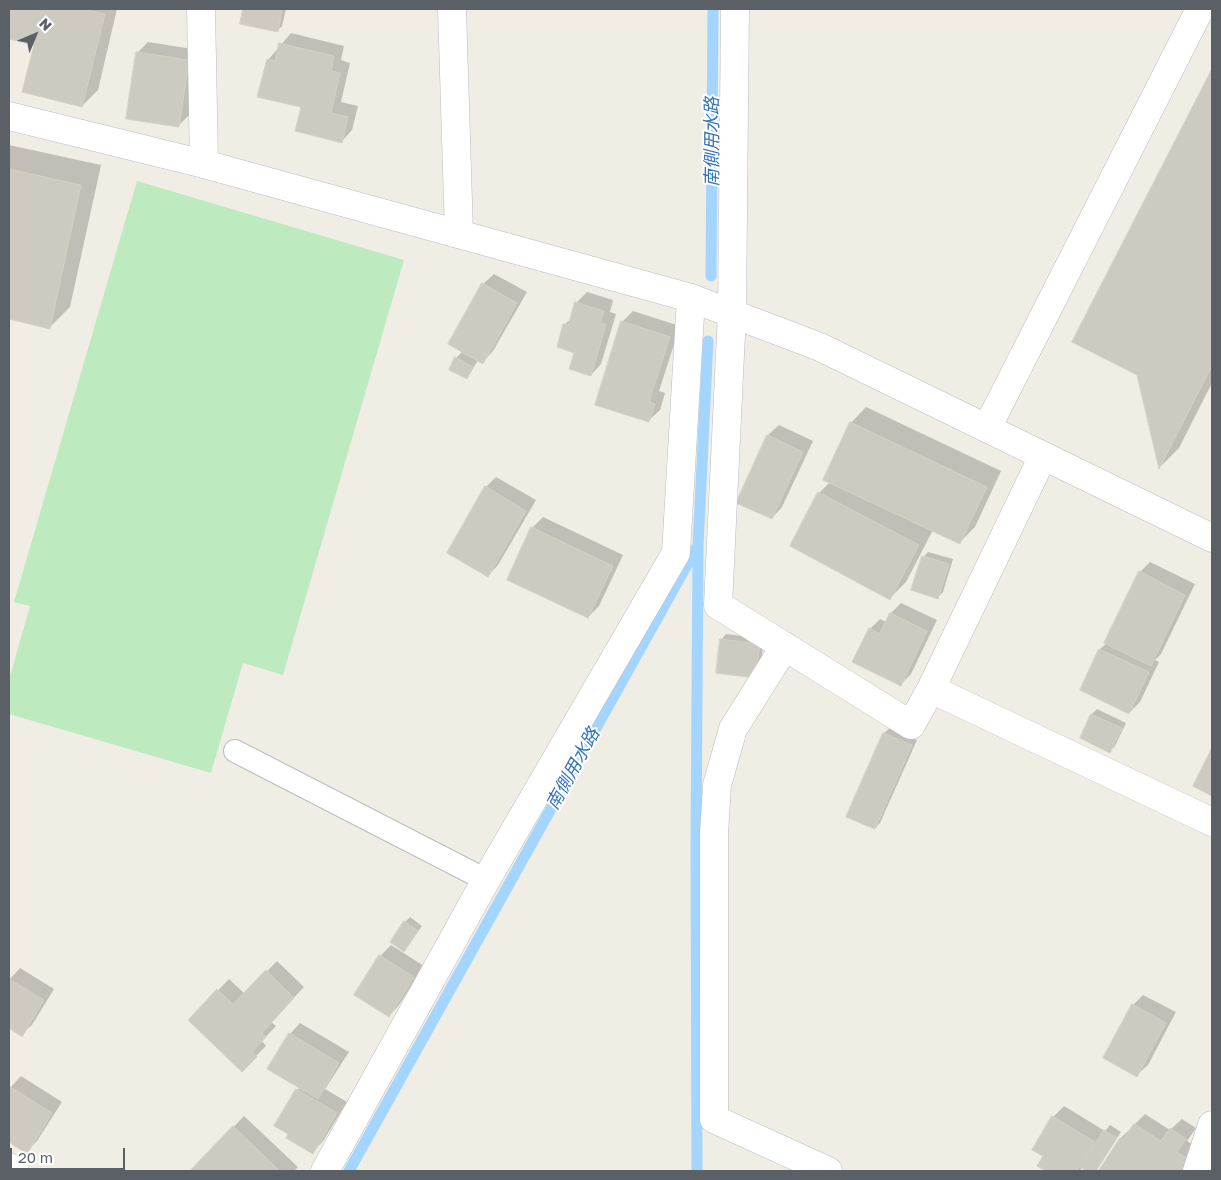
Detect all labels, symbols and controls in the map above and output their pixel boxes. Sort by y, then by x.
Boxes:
north arrow [10,10,60,60]
text: N [36,14,56,34]
water label: 南側用水路 [701,97,723,187]
water label: 南側用水路 [542,724,604,814]
scale bar [12,1138,128,1170]
text: 20 m [18,1148,53,1166]

